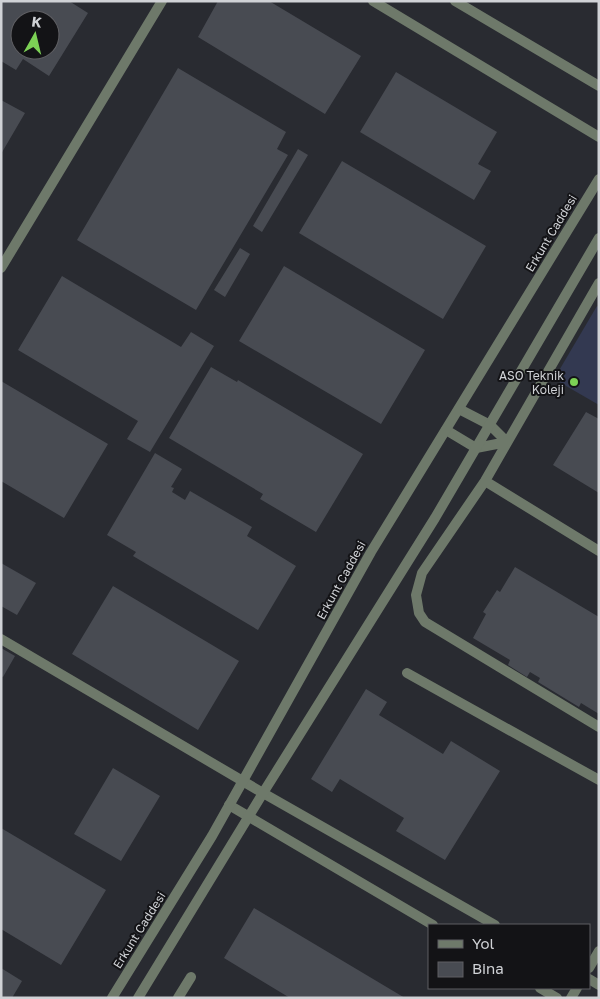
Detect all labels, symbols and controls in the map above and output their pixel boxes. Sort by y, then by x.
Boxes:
north arrow [10,10,60,60]
text: K [31,13,43,31]
street label: Erkunt Caddesi [522,192,580,274]
place label: ASO Teknik Koleji [499,368,564,397]
marker: ASO Teknik Koleji [568,376,580,388]
street label: Erkunt Caddesi [313,538,369,622]
street label: Erkunt Caddesi [109,889,169,971]
legend [428,924,590,989]
text: Yol [472,934,494,952]
text: Bina [472,959,504,977]

